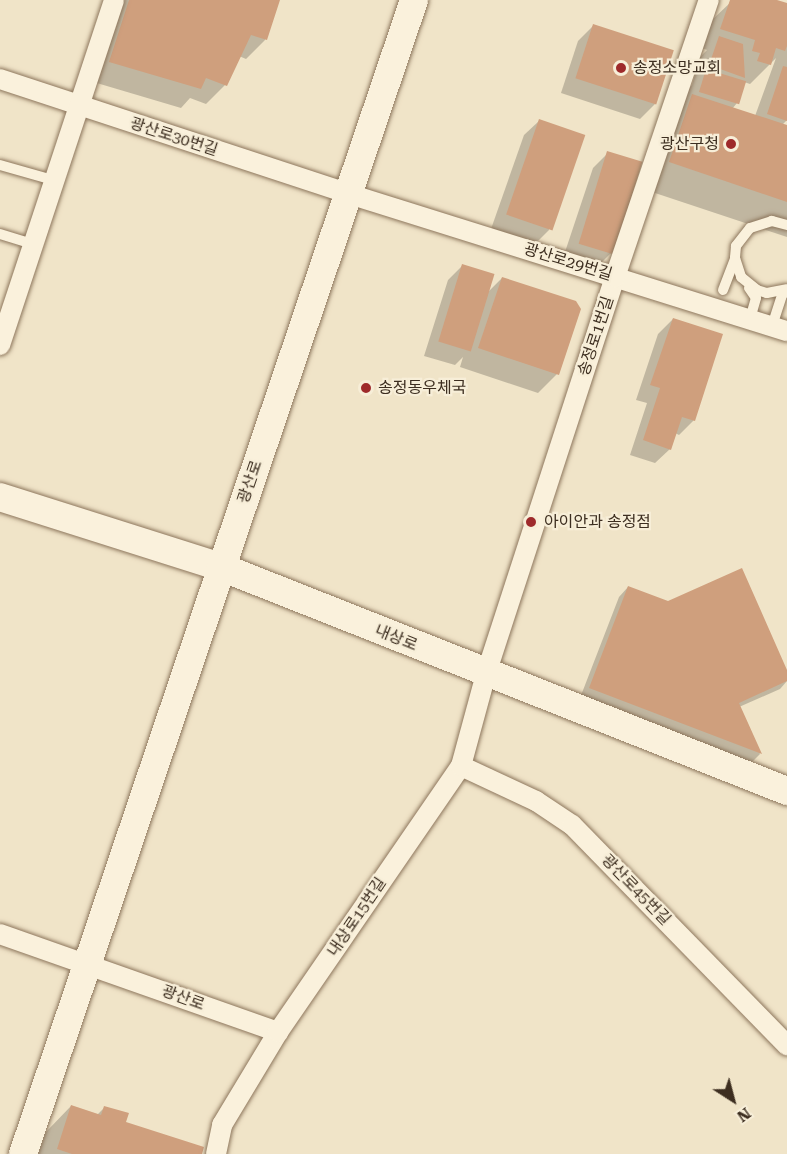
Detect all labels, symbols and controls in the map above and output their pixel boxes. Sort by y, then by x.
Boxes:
place label: 송정소망교회 [633,58,721,78]
marker: 송정소망교회 [614,61,628,75]
street label: 광산로30번길 [128,114,220,160]
place label: 광산구청 [660,134,719,154]
marker: 광산구청 [724,137,738,151]
street label: 광산로29번길 [521,239,615,285]
street label: 송정로1번길 [574,294,618,378]
place label: 송정동우체국 [378,378,466,398]
marker: 송정동우체국 [359,381,373,395]
street label: 광산로 [234,458,266,506]
place label: 아이안과 송정점 [544,512,651,532]
marker: 아이안과 송정점 [522,513,540,531]
street label: 내상로 [372,621,420,655]
street label: 광산로45번길 [597,850,675,930]
street label: 내상로15번길 [323,874,391,960]
street label: 광산로 [159,981,207,1015]
north arrow [703,1070,763,1130]
text: N [733,1104,754,1126]

